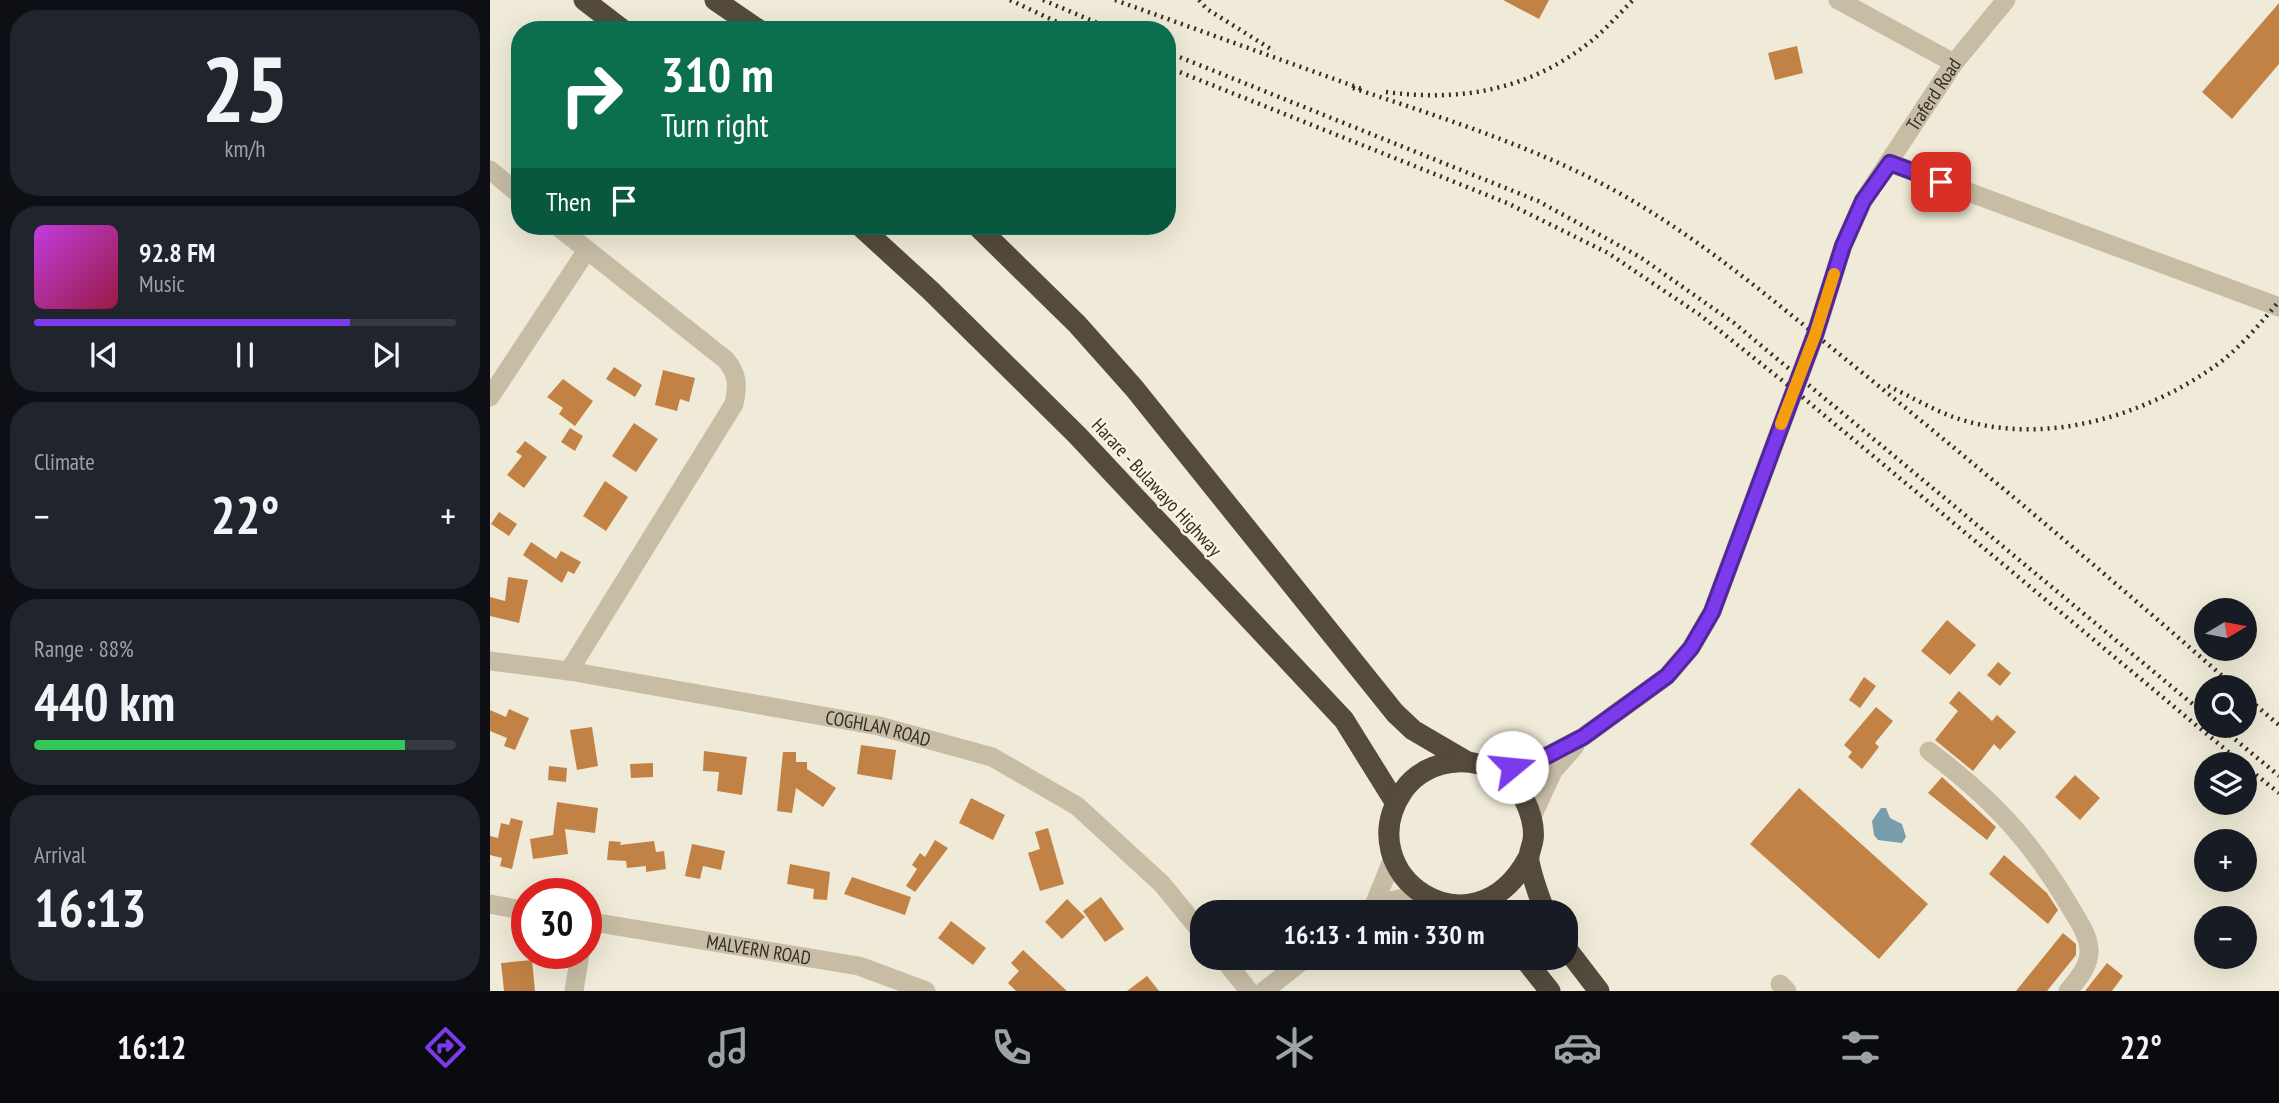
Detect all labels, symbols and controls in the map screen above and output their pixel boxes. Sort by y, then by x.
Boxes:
text: 25 [202,29,289,147]
text: 310 m [661,42,774,106]
icon: right [546,49,637,140]
street label: Traferd Road [1901,53,1966,135]
text: Turn right [661,104,769,146]
text: km/h [225,134,265,163]
pin [1911,152,1971,212]
icon: arrive [1922,163,1960,201]
icon: arrive [605,182,643,220]
text: Then [546,185,591,218]
text: 92.8 FM [139,236,215,269]
text: Music [139,269,185,298]
icon: previous [85,336,123,374]
icon: pause [226,336,264,374]
icon: next [367,336,405,374]
street label: Harare - Bulawayo Highway [1087,413,1228,562]
text: Climate [34,447,95,476]
text: 22° [211,481,279,548]
text: − [34,491,50,540]
text: + [440,491,456,540]
north arrow [2194,598,2258,662]
map controls [2194,598,2257,969]
text: Range · 88% [34,634,134,663]
text: 440 km [34,668,175,735]
button: search [2194,675,2257,738]
street label: COGHLAN ROAD [824,705,933,752]
position arrow [1475,730,1549,804]
button: layers [2194,752,2257,815]
button: + [2194,829,2257,892]
text: Arrival [34,840,86,869]
text: 16:13 [34,874,146,941]
speed limit sign: 30 [511,878,602,969]
button: − [2194,906,2257,969]
text: 16:13 · 1 min · 330 m [1284,918,1484,951]
street label: MALVERN ROAD [705,929,813,970]
icon: directions [421,1023,470,1072]
icon: music [704,1023,753,1072]
icon: phone [987,1023,1036,1072]
icon: climate [1270,1023,1319,1072]
icon: car [1553,1023,1602,1072]
icon: filters [1836,1023,1885,1072]
text: 16:12 [117,1026,186,1068]
text: 22° [2120,1026,2162,1068]

